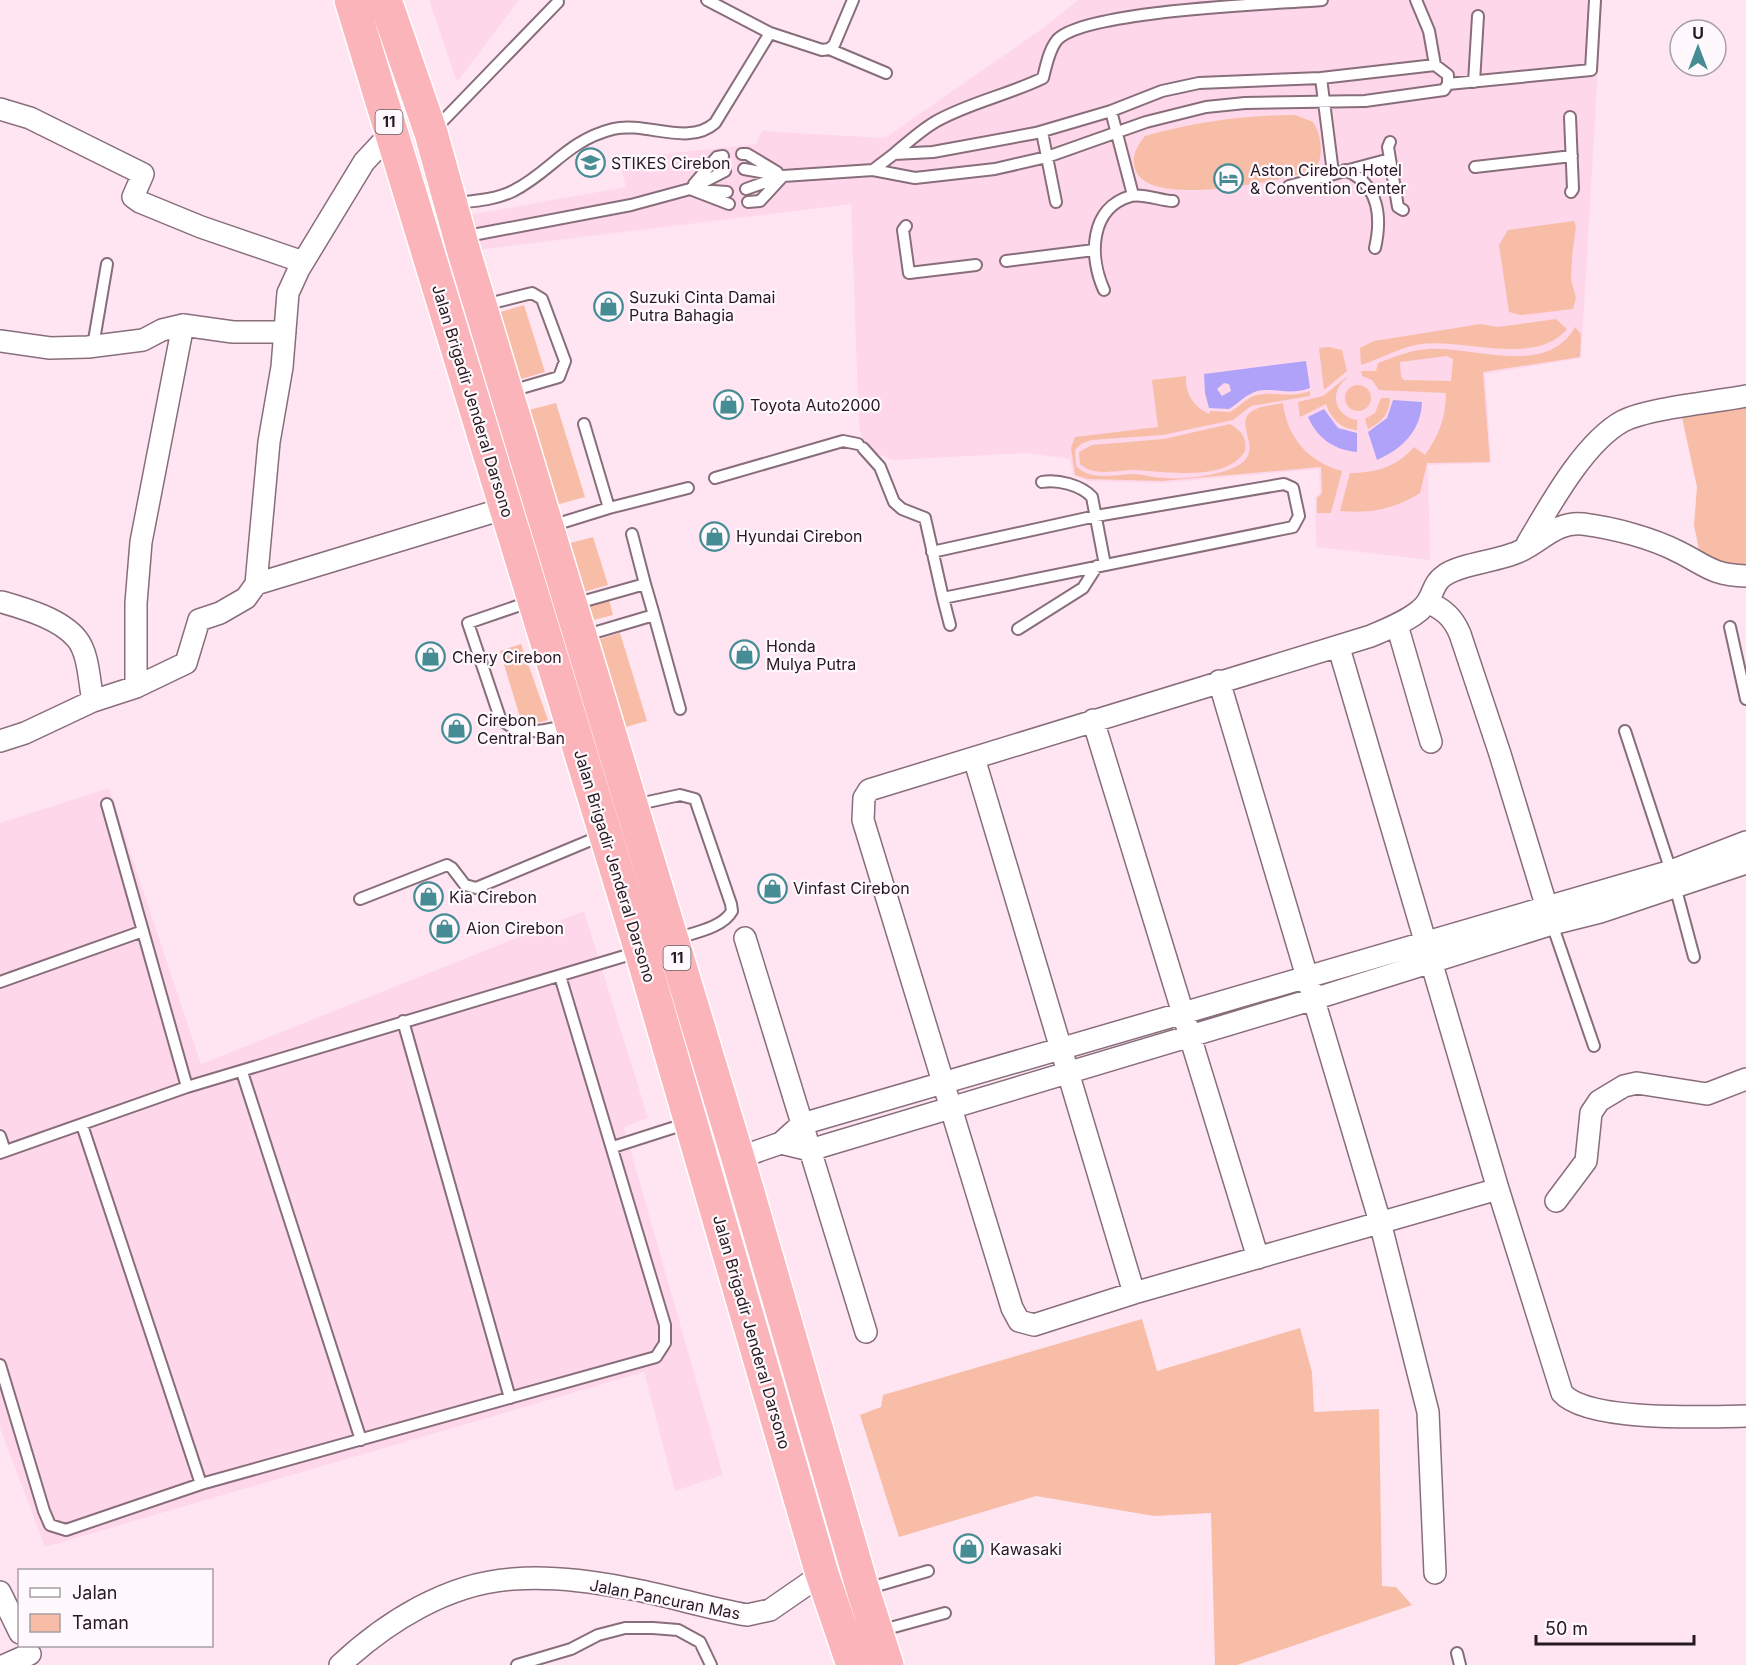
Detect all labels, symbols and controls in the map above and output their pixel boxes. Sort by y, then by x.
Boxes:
north arrow [1668,18,1728,78]
text: U [1692,23,1704,43]
road number: 11 [376,110,402,134]
school or university icon: STIKES Cirebon [574,147,606,179]
place label: STIKES Cirebon [611,153,731,173]
place label: Aston Cirebon Hotel & Convention Center [1250,160,1406,198]
hotel icon: Aston Cirebon Hotel & Convention Center [1213,163,1245,195]
street label: Jalan Brigadir Jenderal Darsono [428,282,518,520]
place label: Suzuki Cinta Damai Putra Bahagia [629,287,775,325]
shop icon: Suzuki Cinta Damai Putra Bahagia [592,290,624,322]
shop icon: Toyota Auto2000 [713,389,745,421]
place label: Toyota Auto2000 [750,395,881,415]
shop icon: Hyundai Cirebon [699,520,731,552]
place label: Hyundai Cirebon [736,526,863,546]
place label: Honda Mulya Putra [766,636,856,674]
shop icon: Honda Mulya Putra [729,639,761,671]
shop icon: Chery Cirebon [415,641,447,673]
place label: Chery Cirebon [452,647,562,667]
place label: Cirebon Central Ban [477,710,565,748]
shop icon: Cirebon Central Ban [440,713,472,745]
street label: Jalan Brigadir Jenderal Darsono [570,747,660,985]
shop icon: Vinfast Cirebon [756,872,788,904]
place label: Vinfast Cirebon [793,878,910,898]
shop icon: Kia Cirebon [412,881,444,913]
place label: Kia Cirebon [449,887,537,907]
shop icon: Aion Cirebon [429,912,461,944]
place label: Aion Cirebon [466,918,564,938]
road number: 11 [664,946,690,970]
street label: Jalan Brigadir Jenderal Darsono [709,1213,795,1451]
shop icon: Kawasaki [953,1533,985,1565]
place label: Kawasaki [990,1539,1062,1559]
legend [18,1569,213,1647]
street label: Jalan Pancuran Mas [588,1575,742,1623]
text: Jalan [72,1582,117,1603]
scale bar [1536,1608,1694,1646]
text: Taman [72,1612,129,1633]
text: 50 m [1545,1618,1588,1639]

